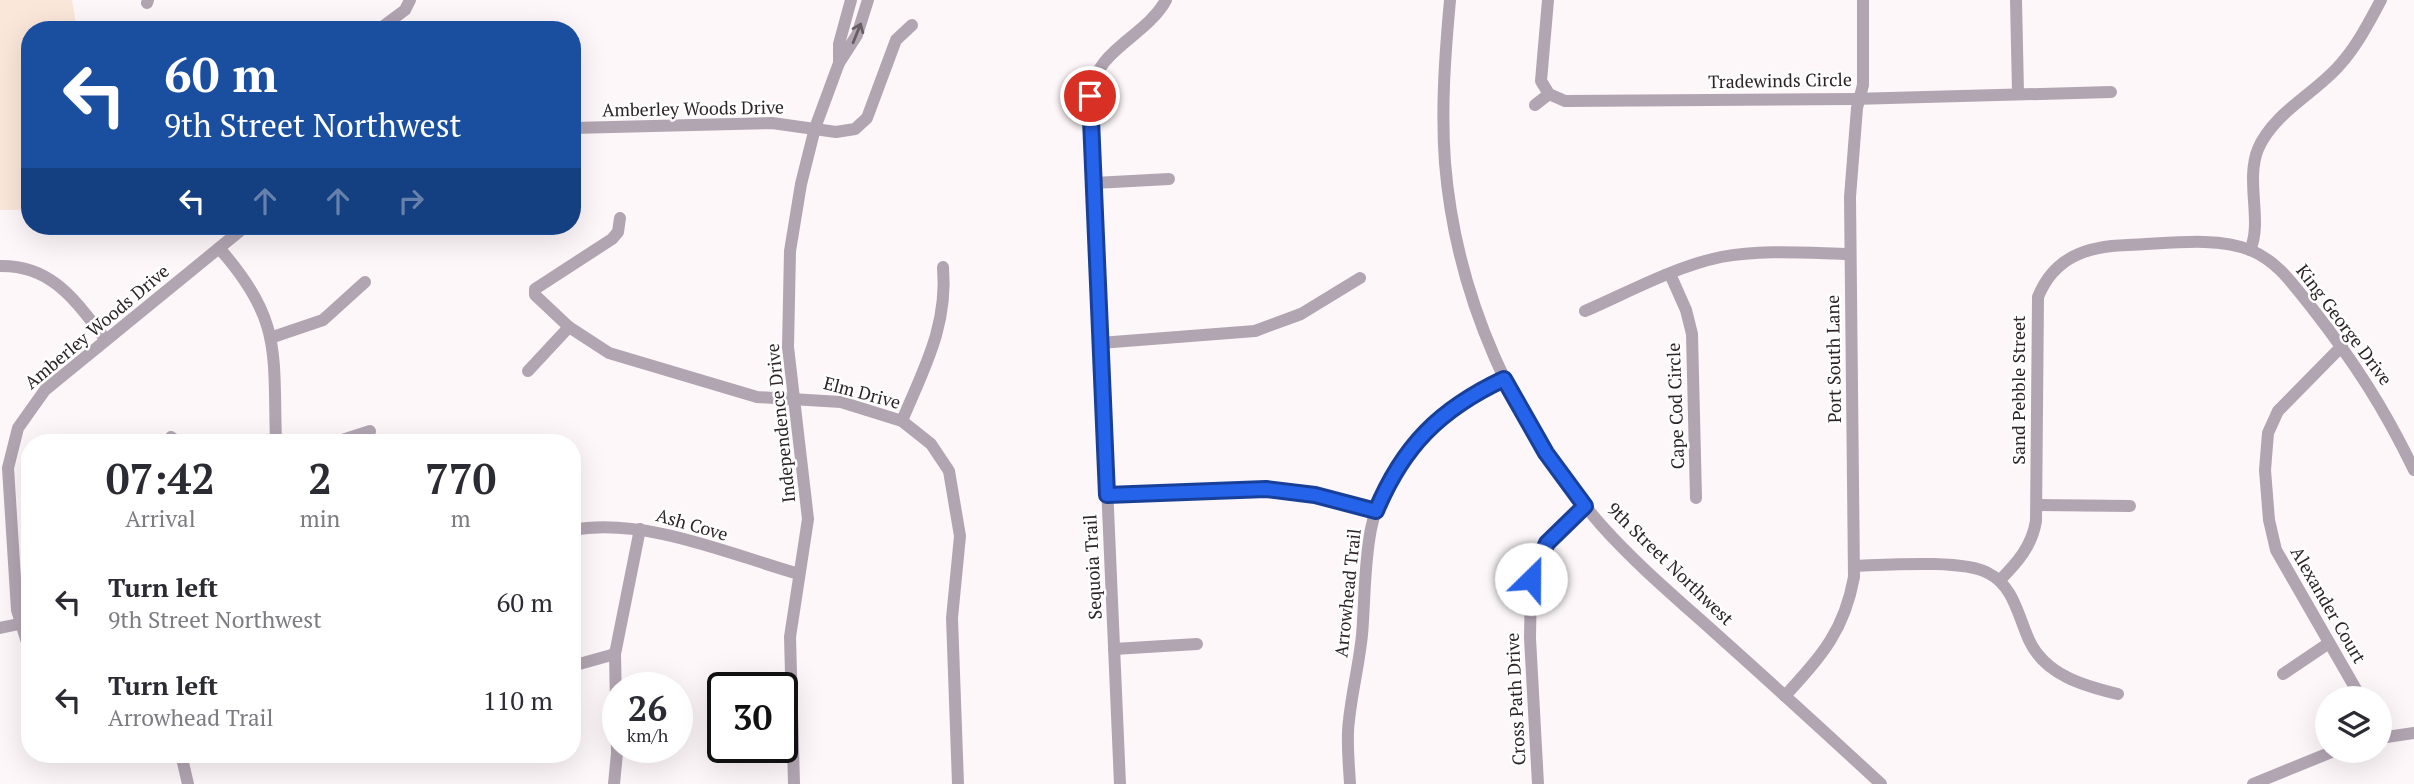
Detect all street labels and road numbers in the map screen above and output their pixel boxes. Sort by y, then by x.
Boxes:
street label: Tradewinds Circle [1708,67,1852,93]
street label: Amberley Woods Drive [602,94,784,122]
street label: Amberley Woods Drive [19,259,174,394]
street label: King George Drive [2291,259,2398,390]
street label: Port South Lane [1820,295,1846,423]
street label: Sand Pebble Street [2006,315,2030,465]
street label: Independence Drive [760,342,800,504]
street label: Cape Cod Circle [1661,342,1689,470]
street label: Elm Drive [821,370,903,414]
street label: 9th Street Northwest [1602,497,1739,630]
street label: Ash Cove [654,502,731,546]
street label: Sequoia Trail [1077,514,1107,620]
street label: Arrowhead Trail [1328,527,1366,659]
street label: Alexander Court [2286,542,2372,667]
street label: Cross Path Drive [1500,632,1530,766]

